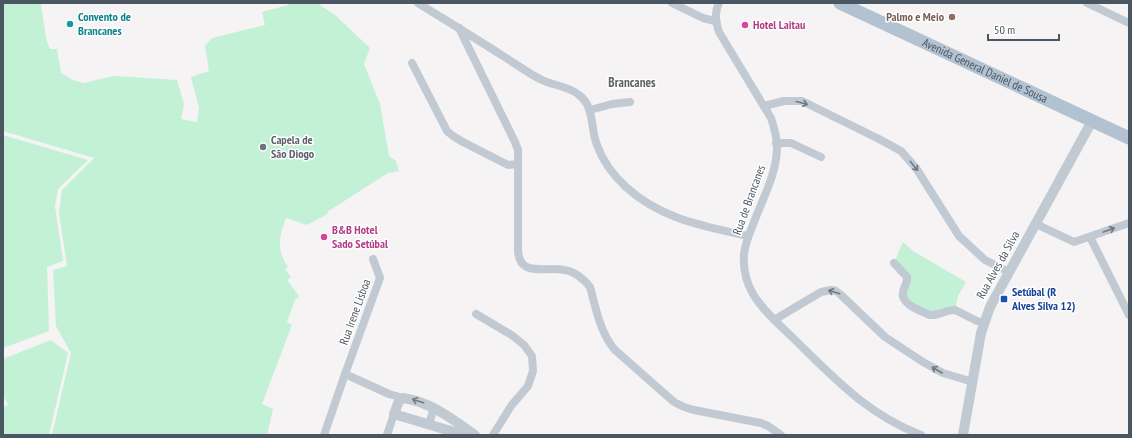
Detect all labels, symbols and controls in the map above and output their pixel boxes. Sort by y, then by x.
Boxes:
place label: Convento de Brancanes [78,9,131,38]
place label: Palmo e Meio [886,9,945,24]
marker: Palmo e Meio [947,12,957,22]
scale bar [988,16,1059,42]
place label: Hotel Laitau [753,17,805,32]
marker: Convento de Brancanes [65,19,75,29]
marker: Hotel Laitau [740,20,750,30]
text: 50 m [994,22,1015,37]
street label: Avenida General Daniel de Sousa [920,35,1050,106]
district label: Brancanes [608,74,656,91]
one-way arrow [795,99,808,107]
place label: Capela de São Diogo [271,132,315,161]
marker: Capela de São Diogo [258,142,268,152]
one-way arrow [909,161,918,171]
street label: Rua de Brancanes [729,163,768,237]
place label: B&B Hotel Sado Setúbal [332,222,388,251]
one-way arrow [1103,225,1115,233]
street label: Rua Alves da Silva [973,228,1022,301]
marker: B&B Hotel Sado Setúbal [319,232,329,242]
street label: Rua Irene Lisboa [336,277,373,347]
place label: Setúbal (R Alves Silva 12) [1011,284,1075,313]
one-way arrow [827,288,840,295]
marker: Setúbal (R Alves Silva 12) [999,294,1009,304]
one-way arrow [931,365,943,373]
one-way arrow [412,397,425,404]

